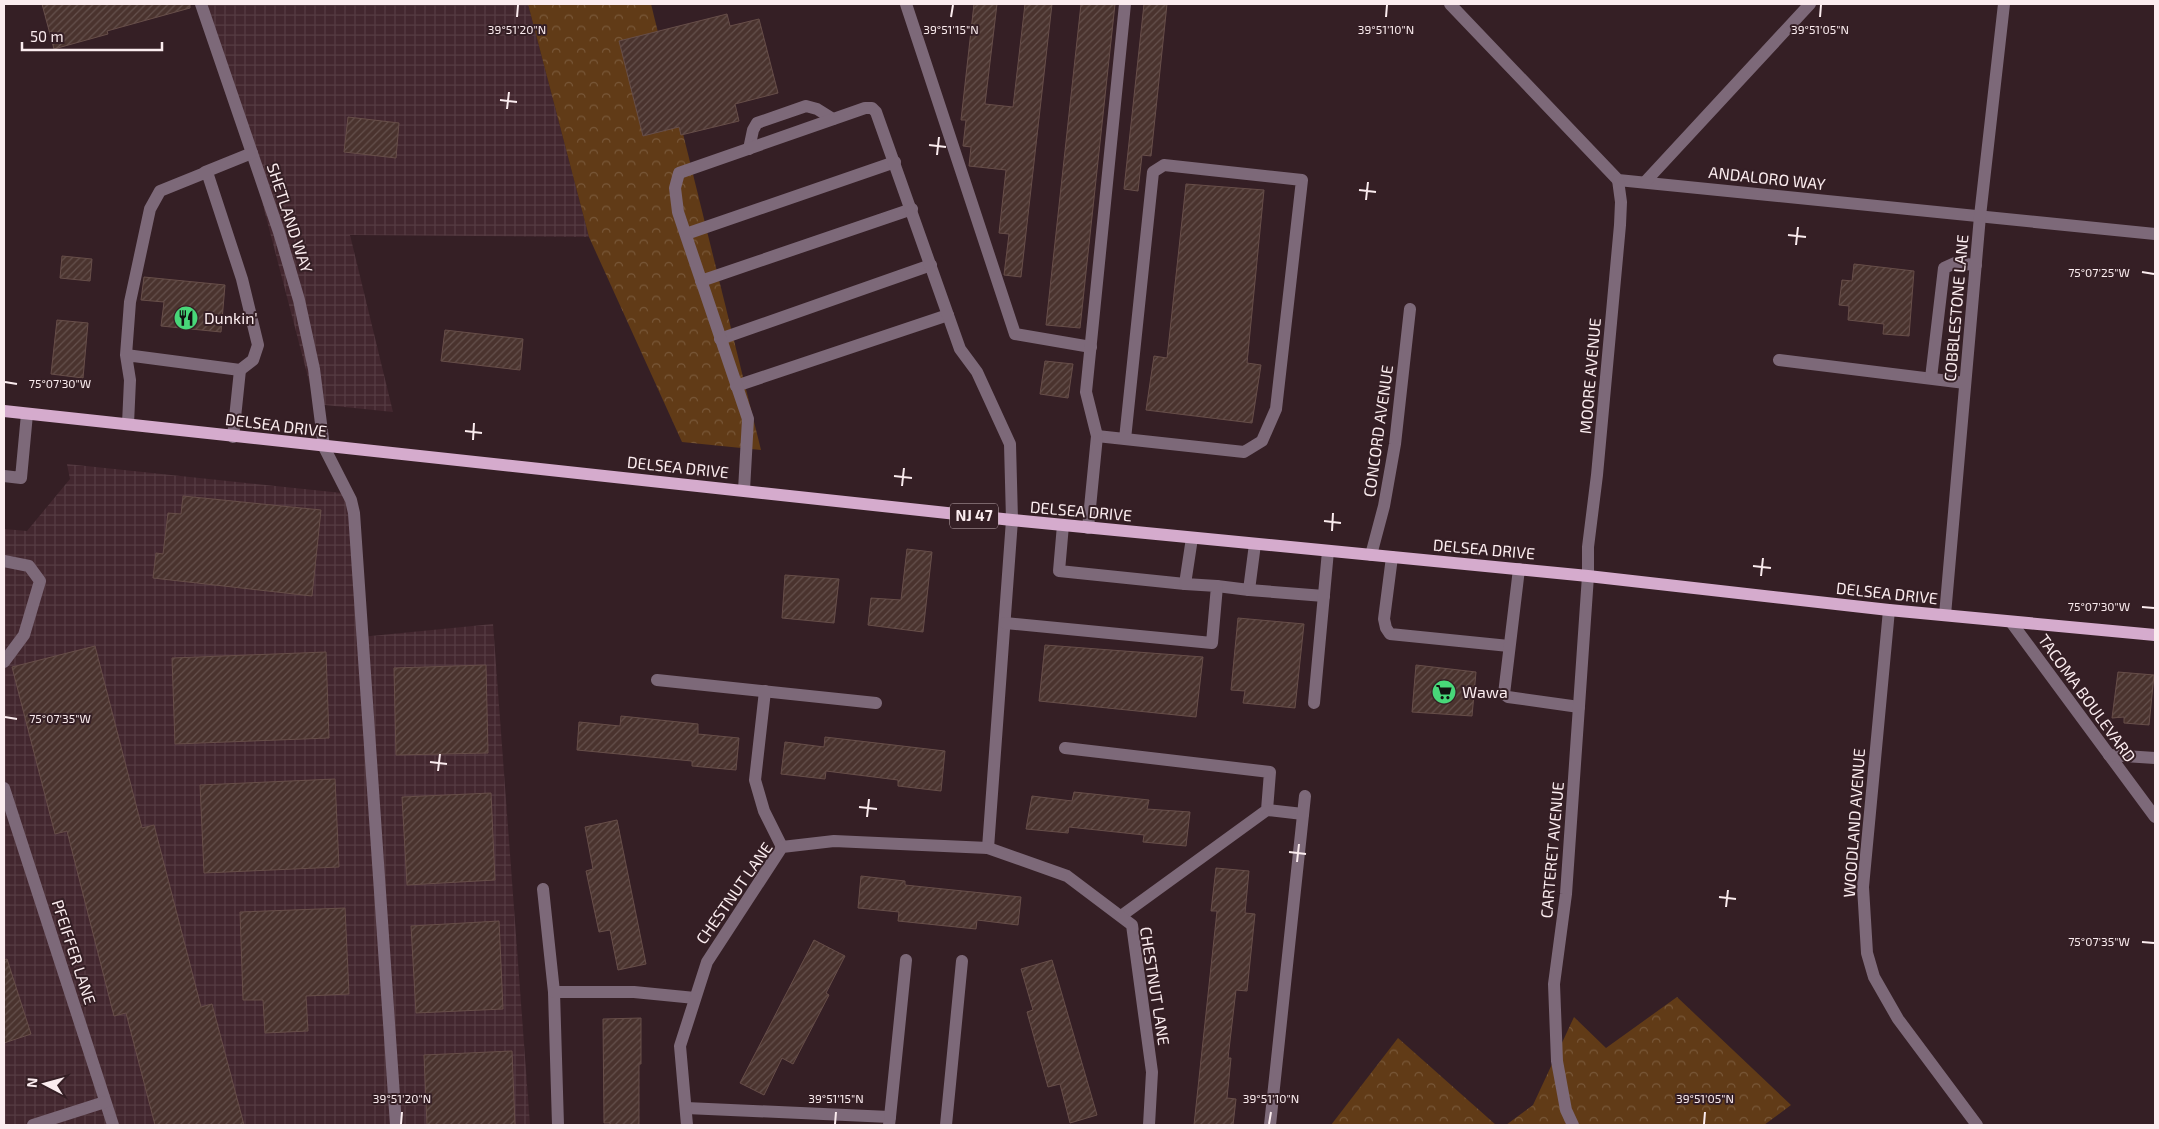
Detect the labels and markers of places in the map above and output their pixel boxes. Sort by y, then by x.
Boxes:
restaurant icon: Dunkin' [173,305,199,331]
place label: Dunkin' [204,308,258,327]
supermarket icon: Wawa [1431,679,1457,705]
place label: Wawa [1462,682,1508,701]

